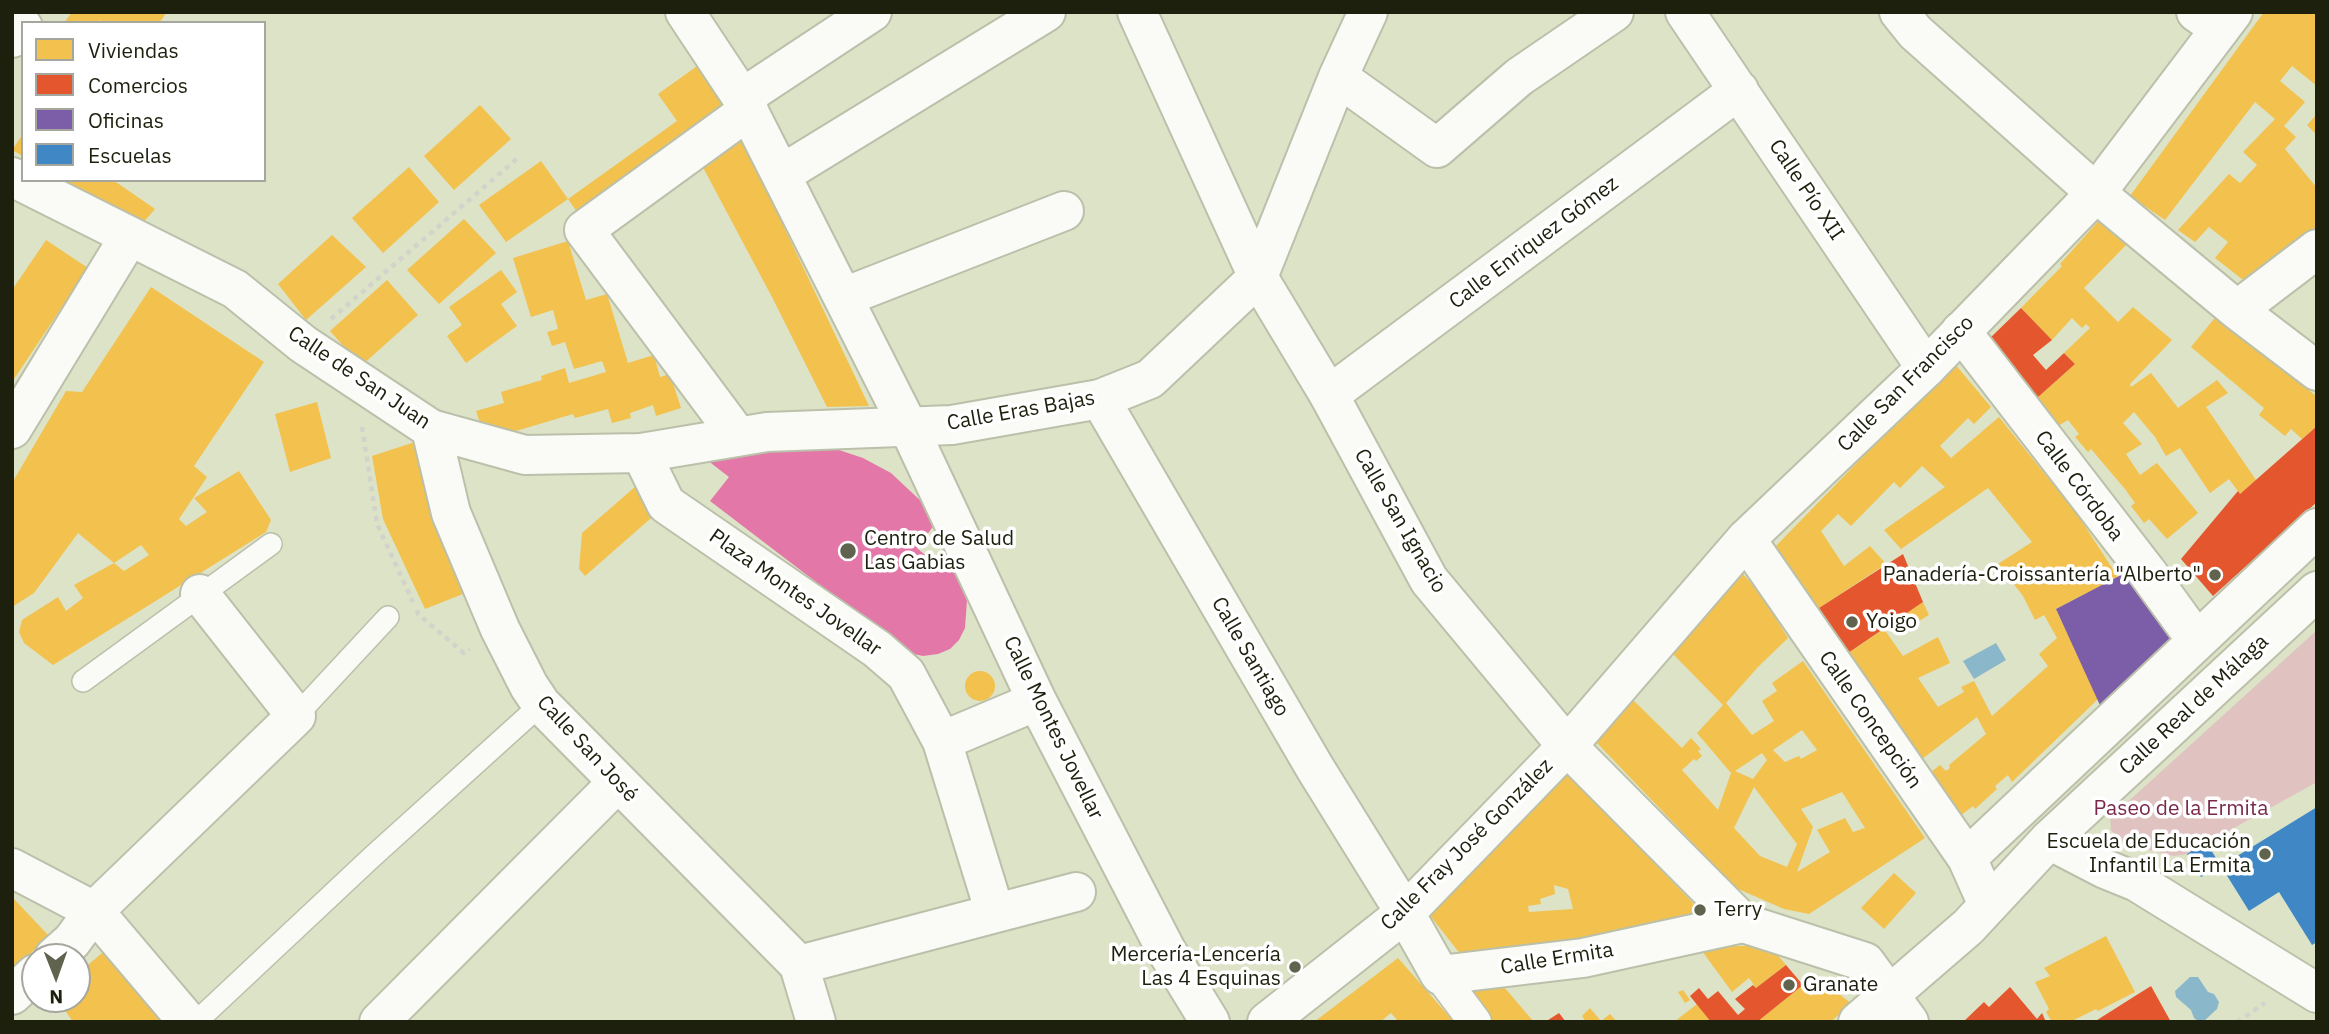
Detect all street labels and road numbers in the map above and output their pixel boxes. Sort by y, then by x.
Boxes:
street label: Calle Pío XII [1763,135,1849,245]
street label: Calle Enriquez Gómez [1444,171,1624,315]
street label: Calle San Francisco [1833,311,1979,457]
street label: Calle de San Juan [283,321,435,435]
street label: Calle Eras Bajas [945,386,1097,436]
street label: Calle Córdoba [2029,426,2129,546]
street label: Calle San Ignacio [1348,444,1452,598]
street label: Plaza Montes Jovellar [704,524,886,662]
street label: Calle Santiago [1206,593,1294,721]
street label: Calle Real de Málaga [2114,629,2274,781]
street label: Calle Montes Jovellar [998,632,1108,824]
street label: Calle Concepción [1813,646,1927,794]
street label: Calle San José [531,690,643,808]
street label: Calle Fray José González [1376,754,1558,936]
street label: Calle Ermita [1499,938,1615,980]

